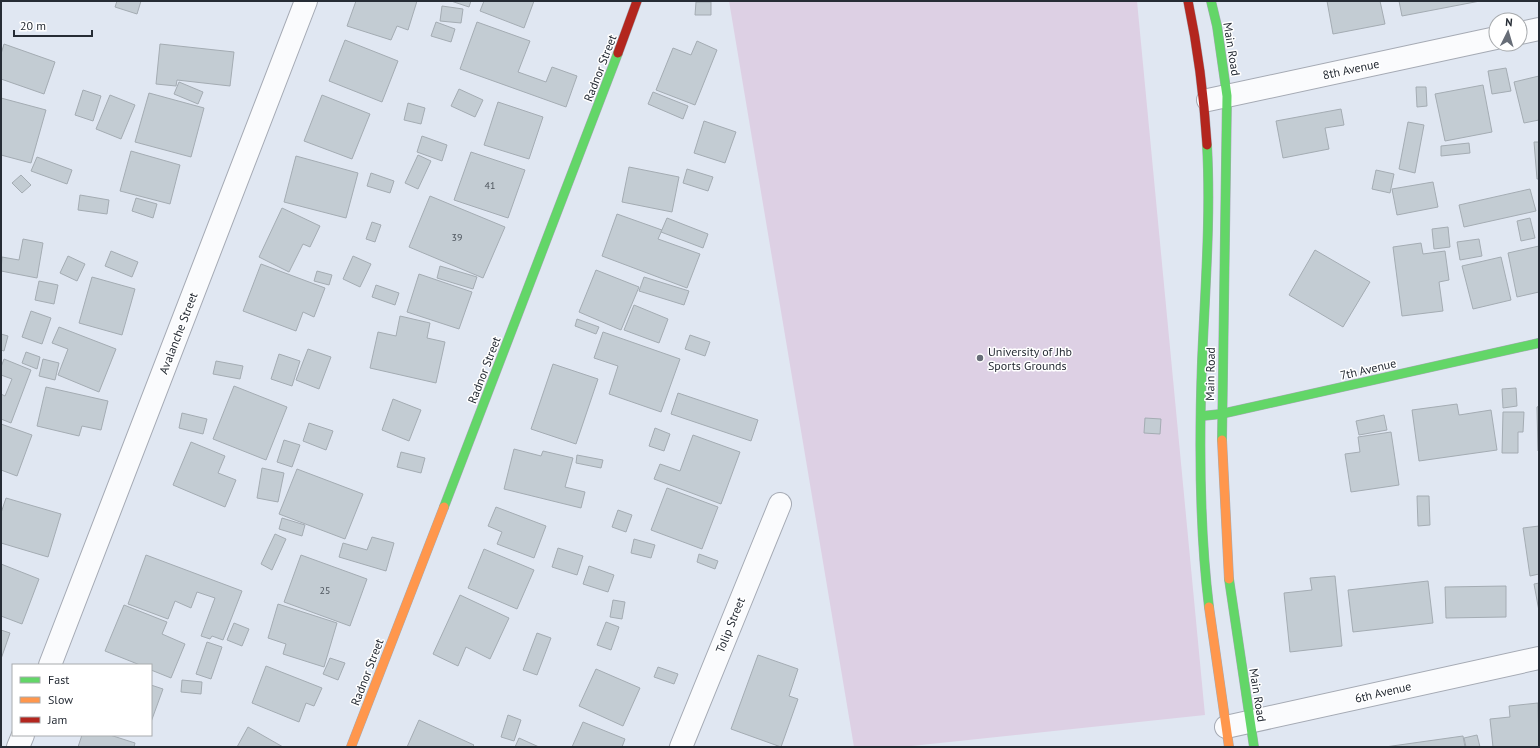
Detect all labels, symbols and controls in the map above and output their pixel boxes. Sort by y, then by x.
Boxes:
scale bar [14,12,92,38]
north arrow [1488,12,1528,52]
text: N [1505,15,1513,29]
text: 20 m [20,18,46,33]
street label: Main Road [1220,21,1244,77]
street label: Radnor Street [580,32,620,104]
street label: 8th Avenue [1321,56,1381,82]
house number: 41 [485,179,495,192]
house number: 39 [452,231,462,244]
street label: Avalanche Street [156,290,200,376]
street label: Radnor Street [464,334,504,406]
place label: University of Jhb Sports Grounds [988,344,1072,373]
street label: Main Road [1202,347,1218,401]
marker: University of Jhb Sports Grounds [975,353,985,363]
street label: 7th Avenue [1338,355,1398,383]
house number: 25 [320,584,330,597]
street label: Tolip Street [712,595,748,655]
street label: Radnor Street [347,636,387,708]
legend [12,664,152,736]
street label: Main Road [1246,667,1270,723]
text: Fast [48,672,69,687]
street label: 6th Avenue [1353,678,1413,706]
text: Slow [48,692,73,707]
text: Jam [47,712,67,727]

